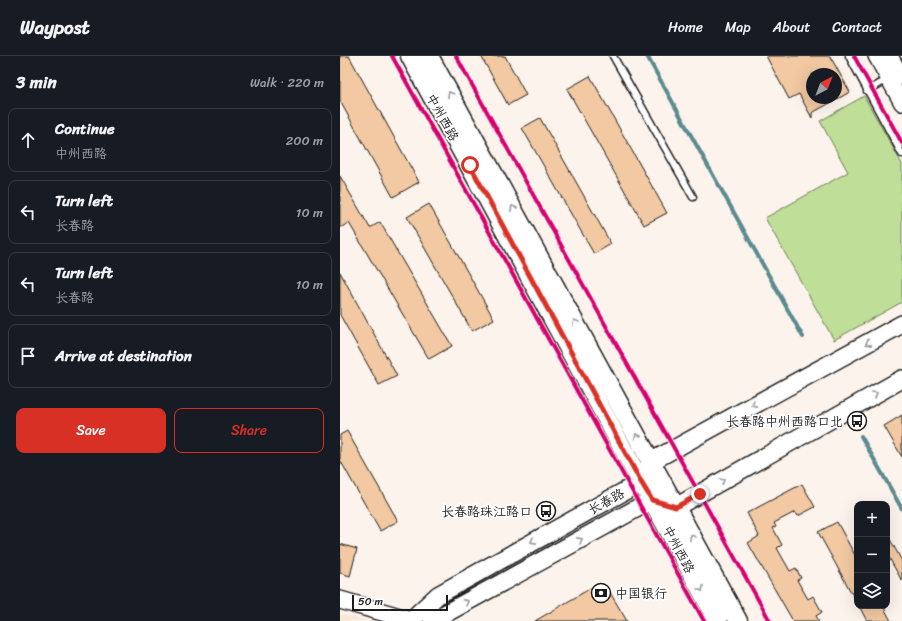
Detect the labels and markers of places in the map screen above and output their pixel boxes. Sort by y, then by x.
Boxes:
place label: 长春路中州西路口北 [726,410,843,433]
bus stop icon: 长春路中州西路口北 [846,410,868,432]
place label: 长春路珠江路口 [441,500,532,523]
bus stop icon: 长春路珠江路口 [535,500,557,522]
bank icon: 中国银行 [590,582,612,604]
place label: 中国银行 [615,582,667,605]

